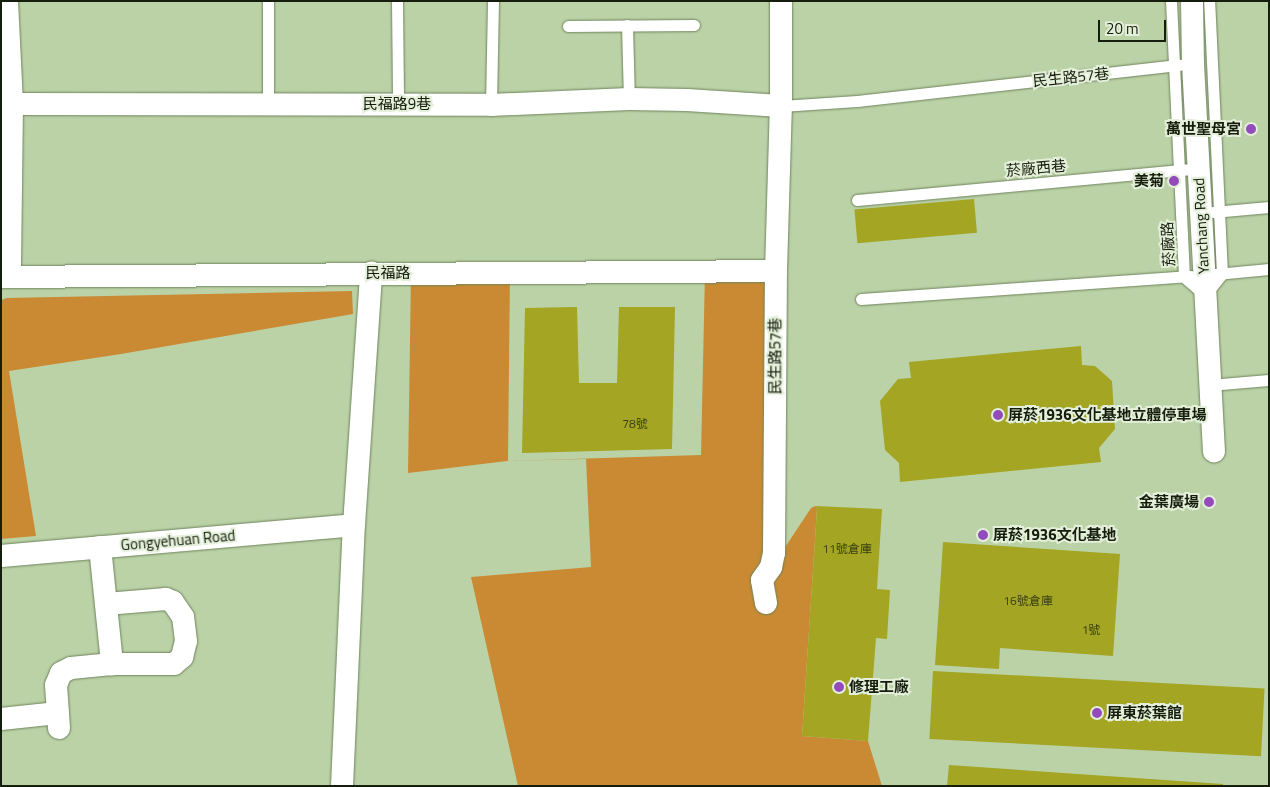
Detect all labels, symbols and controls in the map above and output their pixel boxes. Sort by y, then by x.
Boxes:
scale bar [1100,10,1168,42]
text: 20 m [1106,17,1139,40]
street label: 民生路57巷 [1032,64,1110,90]
street label: 民福路9巷 [363,95,431,113]
place label: 萬世聖母宮 [1166,120,1241,138]
marker: 萬世聖母宮 [1245,123,1257,135]
street label: 菸廠西巷 [1005,156,1067,180]
place label: 美菊 [1134,172,1164,190]
marker: 美菊 [1168,175,1180,187]
street label: Yanchang Road [1189,177,1213,275]
street label: 菸廠路 [1158,221,1178,267]
street label: 民福路 [366,264,410,282]
street label: 民生路57巷 [766,318,784,394]
place label: 屏菸1936文化基地立體停車場 [1008,406,1207,424]
marker: 屏菸1936文化基地立體停車場 [992,409,1004,421]
house number: 78號 [622,417,648,431]
place label: 金葉廣場 [1139,493,1199,511]
marker: 金葉廣場 [1203,496,1215,508]
street label: Gongyehuan Road [120,526,236,554]
place label: 屏菸1936文化基地 [993,526,1117,544]
marker: 屏菸1936文化基地 [977,529,989,541]
house number: 11號倉庫 [822,542,872,556]
house number: 16號倉庫 [1003,594,1053,608]
house number: 1號 [1082,623,1100,637]
place label: 修理工廠 [849,678,909,696]
marker: 修理工廠 [833,681,845,693]
place label: 屏東菸葉館 [1107,704,1182,722]
marker: 屏東菸葉館 [1091,707,1103,719]

